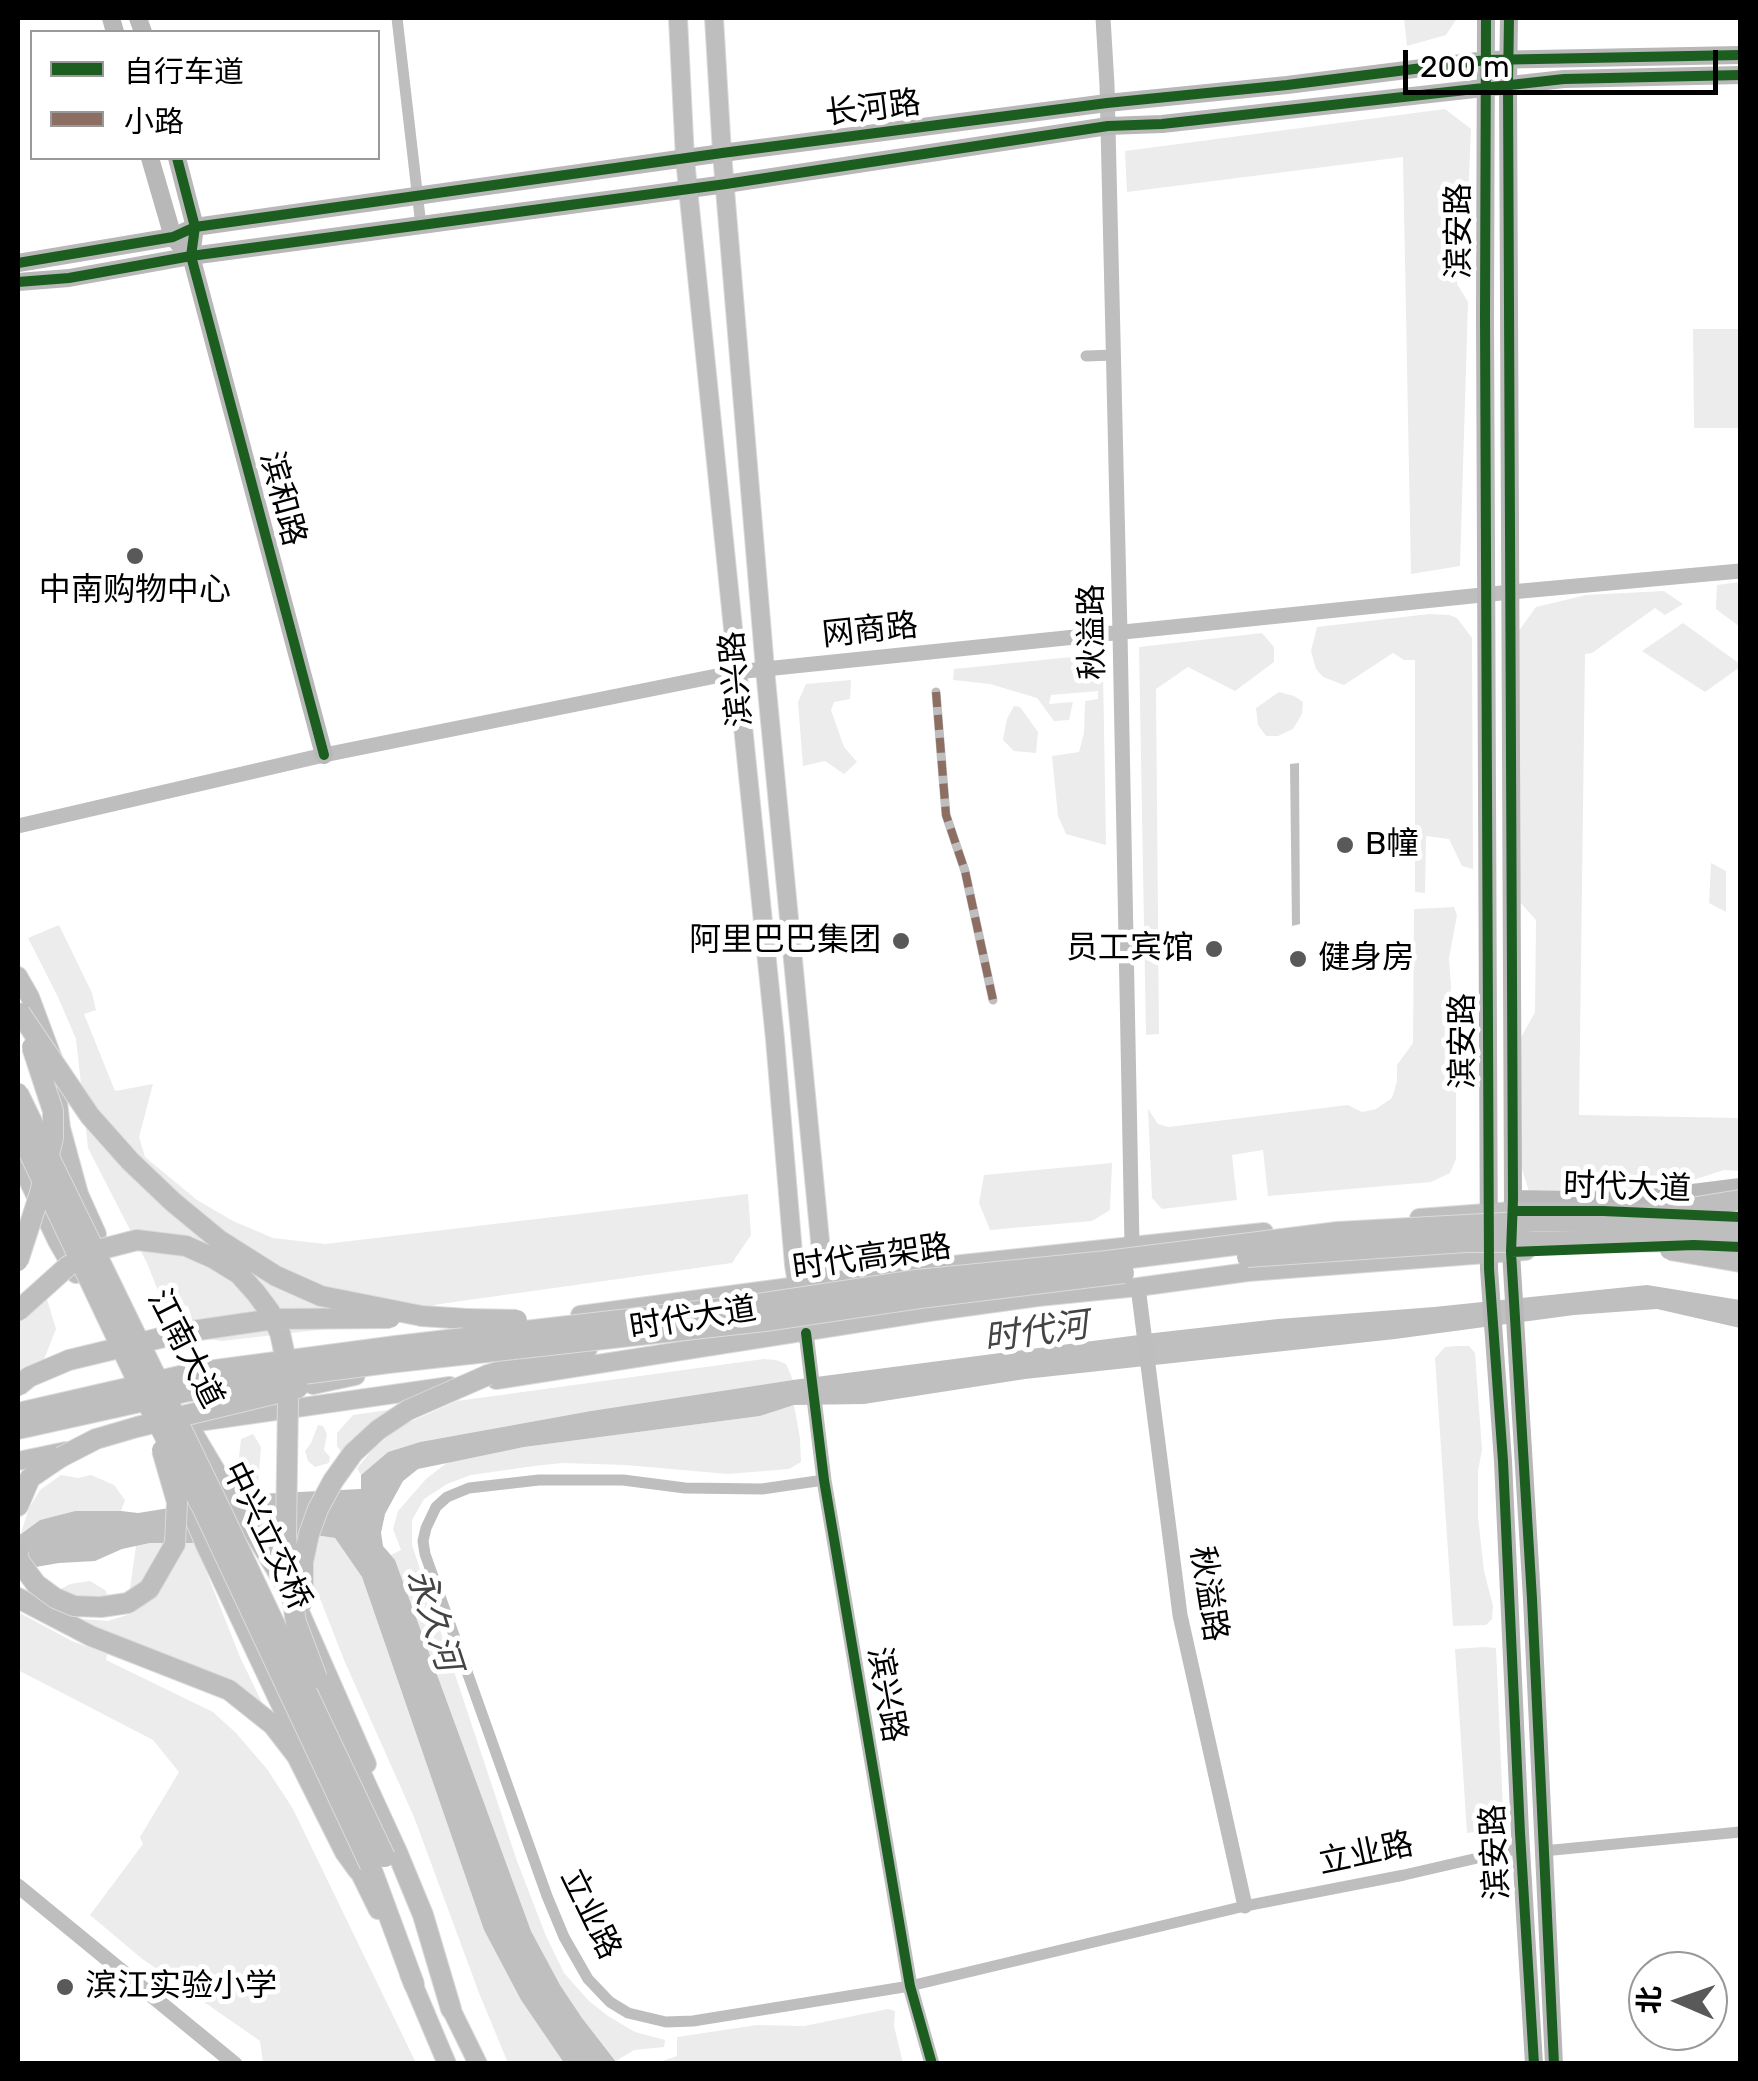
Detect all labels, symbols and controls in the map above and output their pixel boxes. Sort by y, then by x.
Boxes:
legend [30,30,380,160]
scale bar [1408,30,1723,92]
text: 200 m [1420,49,1510,85]
text: 自行车道 [124,54,244,90]
street label: 长河路 [823,84,923,134]
text: 小路 [124,104,184,140]
street label: 滨安路 [1441,183,1479,279]
street label: 滨和路 [251,448,313,550]
marker: 中南购物中心 [124,545,146,567]
place label: 中南购物中心 [39,572,231,610]
street label: 秋溢路 [1073,584,1113,680]
street label: 网商路 [820,607,920,655]
street label: 滨兴路 [714,630,760,728]
place label: B幢 [1365,826,1418,864]
marker: B幢 [1334,834,1356,856]
place label: 阿里巴巴集团 [689,922,881,960]
marker: 阿里巴巴集团 [890,930,912,952]
place label: 员工宾馆 [1066,930,1194,968]
marker: 员工宾馆 [1203,938,1225,960]
place label: 健身房 [1318,940,1414,978]
marker: 健身房 [1287,948,1309,970]
street label: 滨安路 [1445,993,1483,1089]
street label: 时代大道 [1562,1167,1692,1209]
street label: 时代高架路 [790,1228,954,1288]
street label: 江南大道 [139,1283,231,1415]
street label: 时代大道 [627,1290,759,1348]
water label: 时代河 [981,1305,1091,1361]
street label: 中兴立交桥 [214,1456,318,1616]
street label: 秋溢路 [1182,1544,1234,1644]
water label: 永久河 [397,1564,469,1676]
street label: 滨兴路 [859,1644,913,1746]
street label: 滨安路 [1474,1803,1518,1901]
street label: 立业路 [1315,1825,1417,1883]
street label: 立业路 [552,1862,628,1966]
north arrow [1628,1951,1728,2051]
place label: 滨江实验小学 [85,1968,277,2006]
marker: 滨江实验小学 [54,1976,76,1998]
text: 北 [1633,1985,1666,2015]

